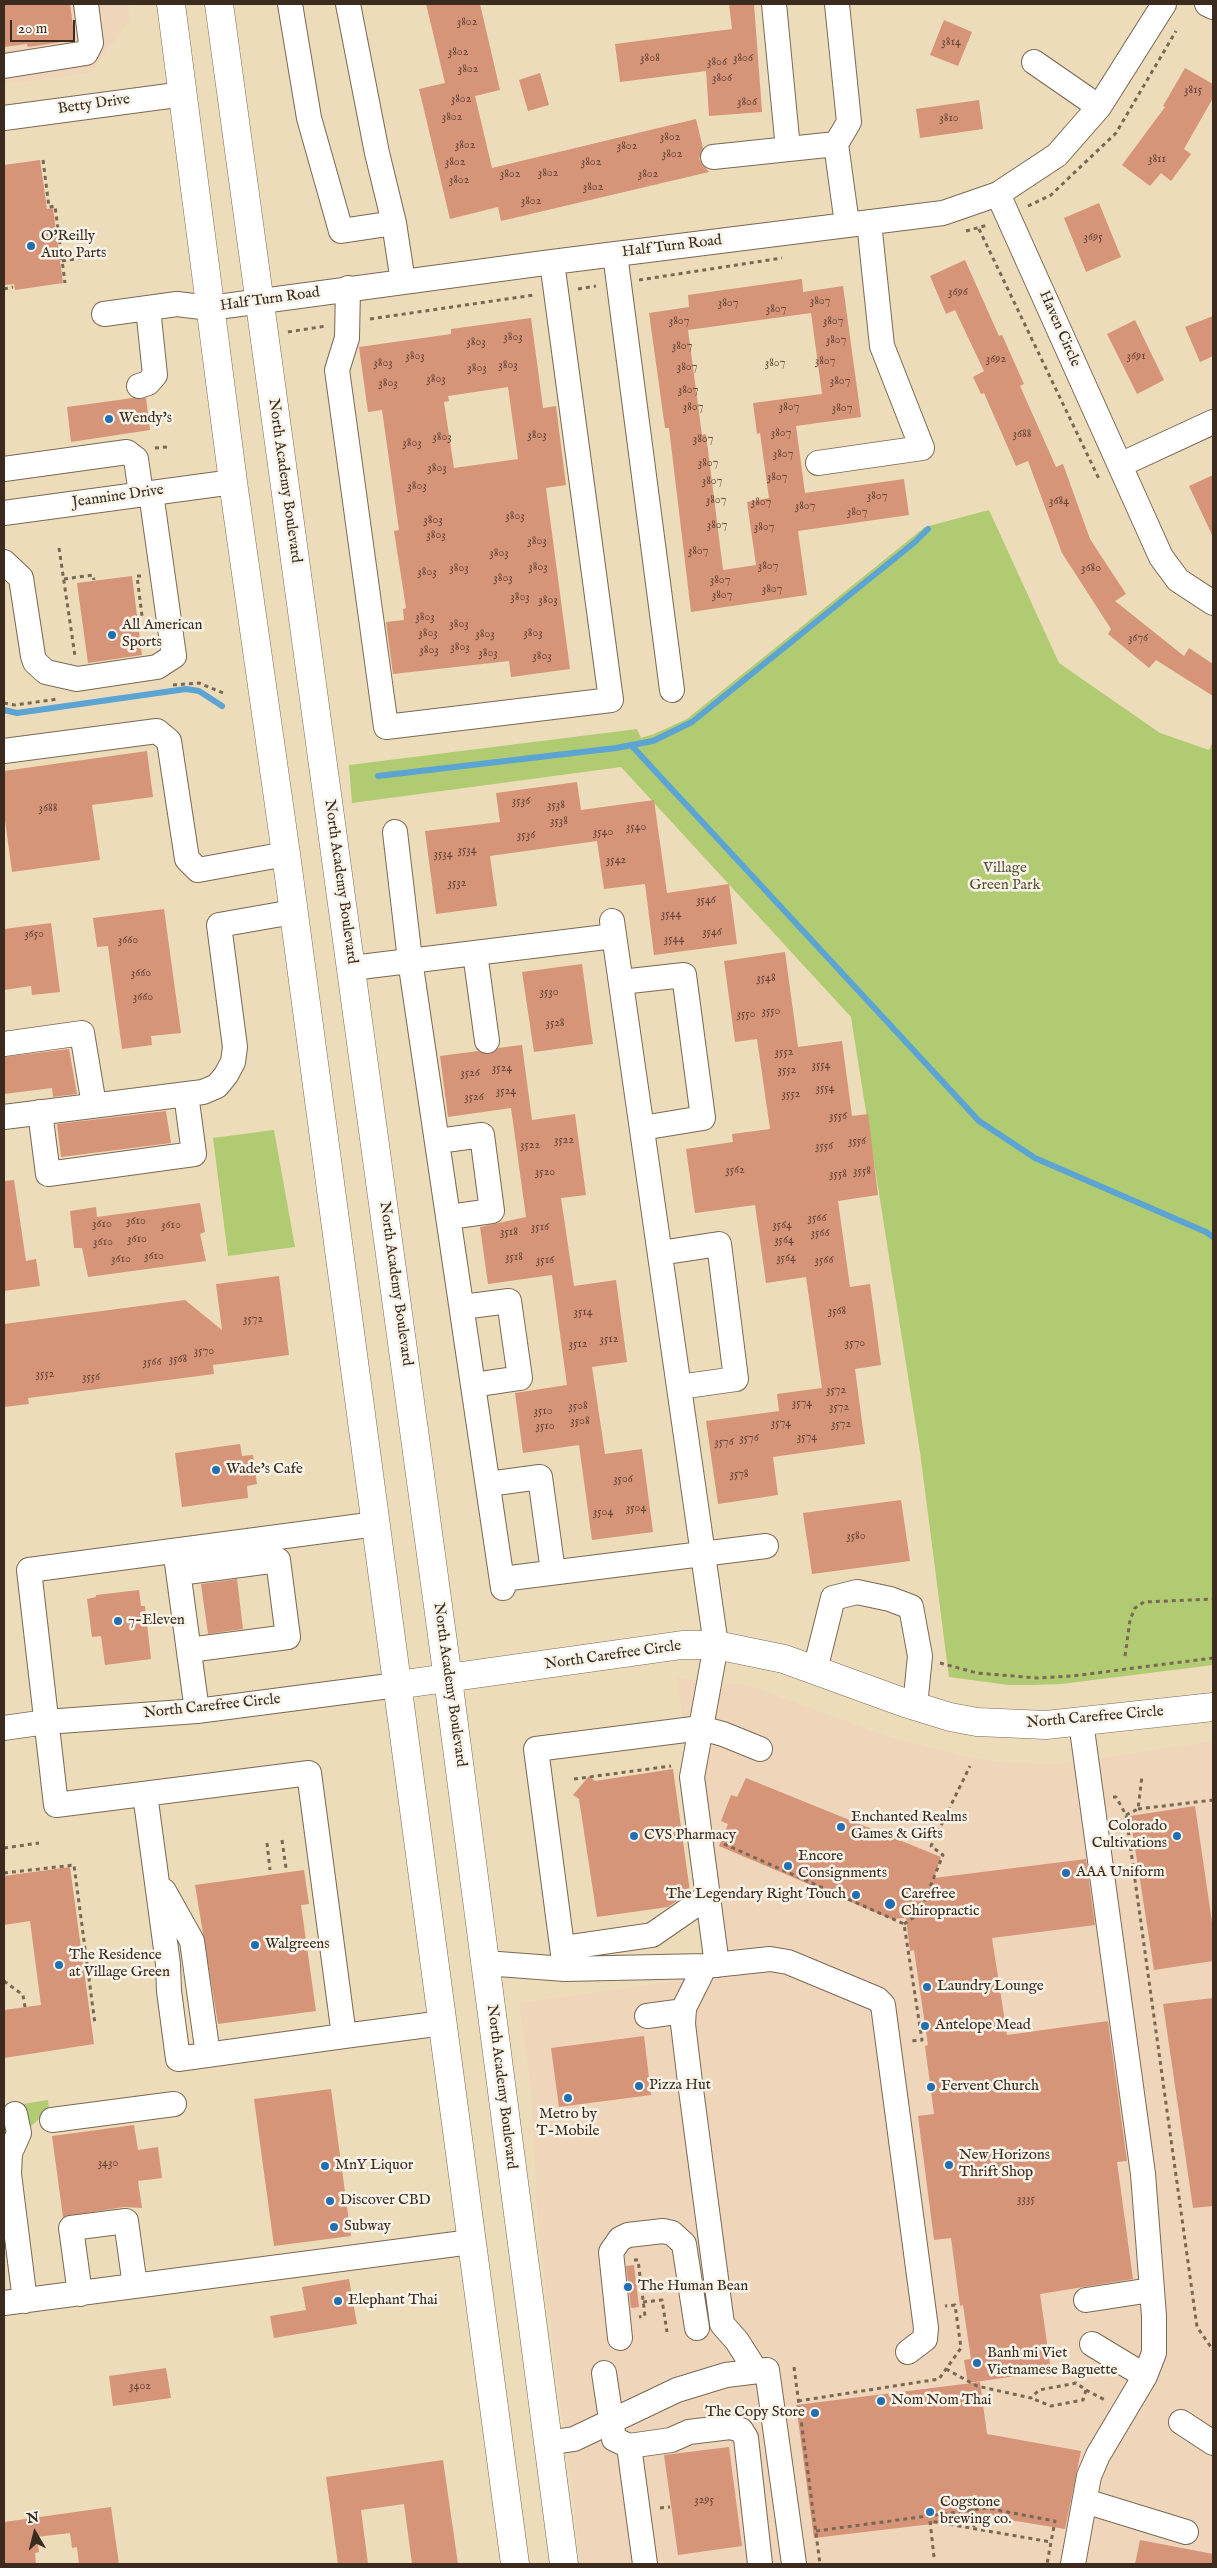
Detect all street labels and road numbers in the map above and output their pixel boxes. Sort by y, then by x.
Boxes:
street label: Betty Drive [57,91,131,119]
street label: Half Turn Road [621,232,723,262]
street label: Half Turn Road [219,284,321,316]
street label: Haven Circle [1034,288,1084,370]
street label: North Academy Boulevard [264,398,304,564]
street label: Jeannine Drive [71,482,165,512]
street label: North Academy Boulevard [320,799,360,965]
street label: North Academy Boulevard [375,1201,415,1367]
street label: North Academy Boulevard [429,1602,469,1768]
street label: North Carefree Circle [544,1638,682,1674]
street label: North Carefree Circle [143,1691,281,1723]
street label: North Carefree Circle [1026,1703,1164,1733]
street label: North Academy Boulevard [482,2004,520,2170]

